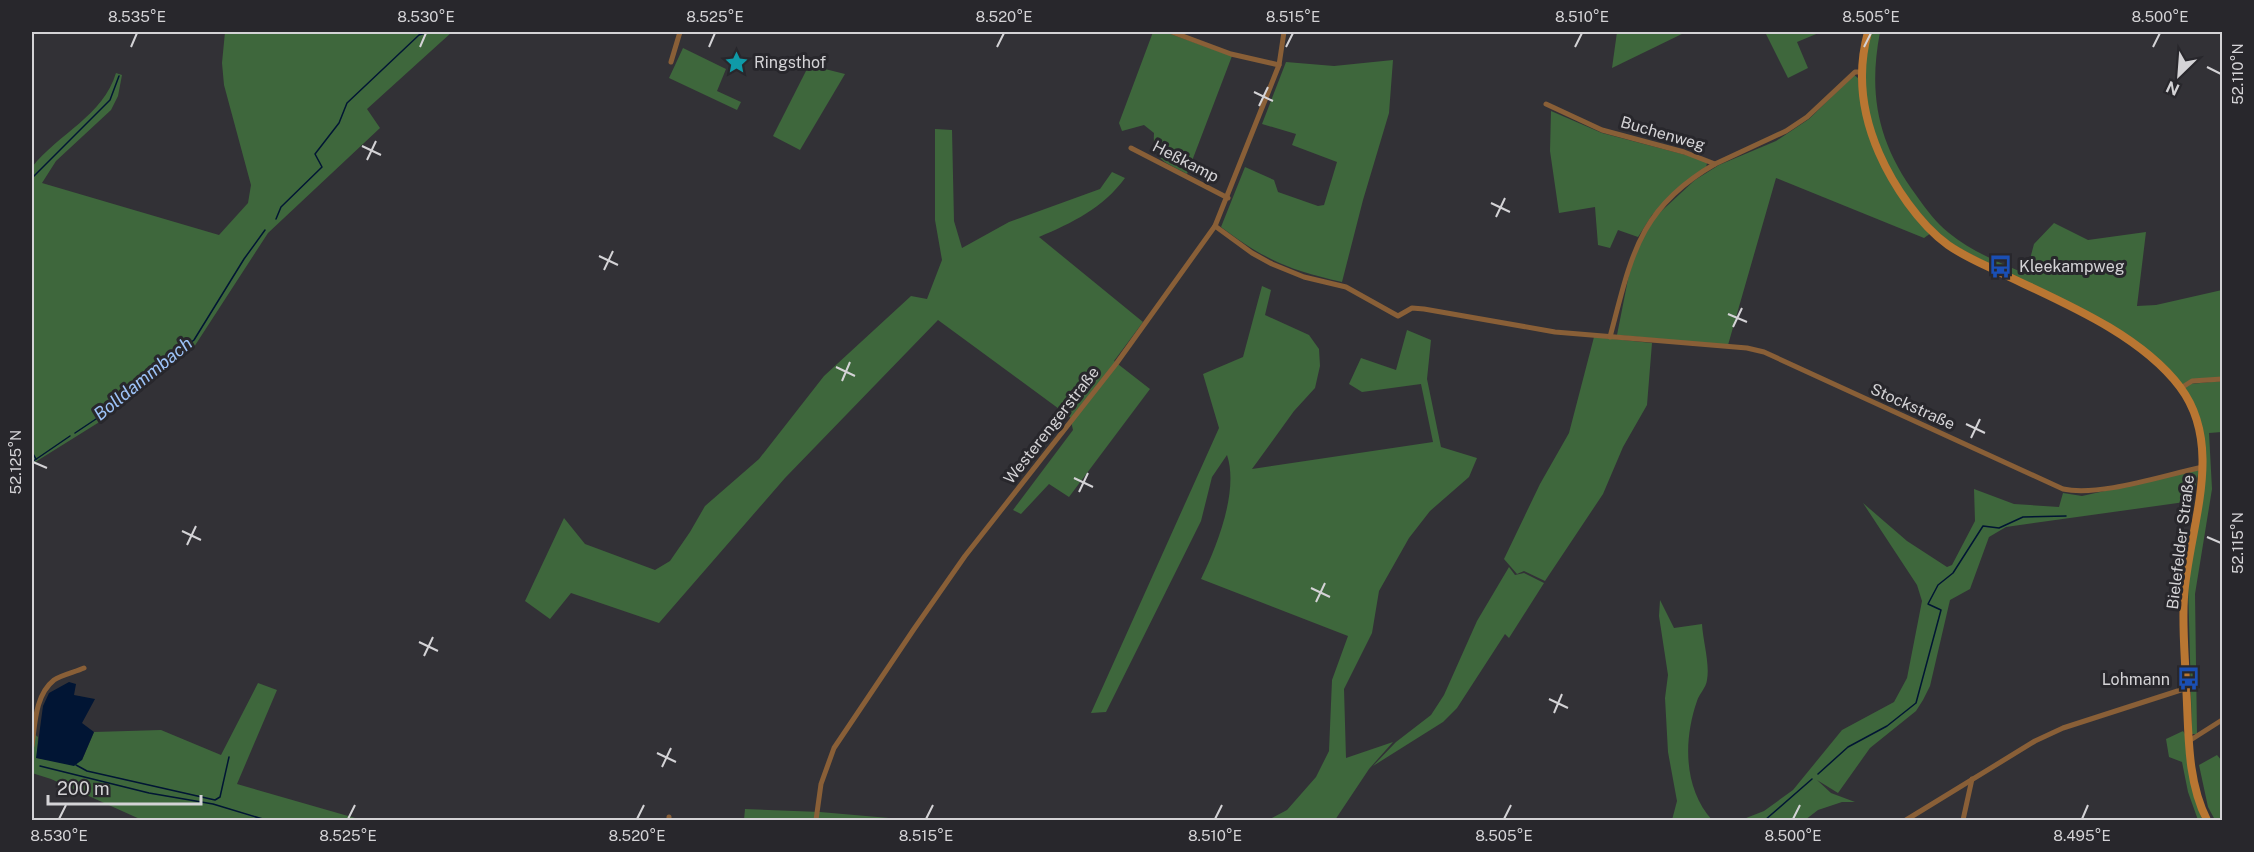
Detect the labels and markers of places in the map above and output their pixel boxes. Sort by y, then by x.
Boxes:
place icon: Ringsthof [723,49,749,75]
place label: Ringsthof [754,53,826,72]
bus stop icon: Kleekampweg [1988,253,2014,279]
place label: Kleekampweg [2019,257,2125,276]
bus stop icon: Lohmann [2175,666,2201,692]
place label: Lohmann [2102,670,2170,689]

